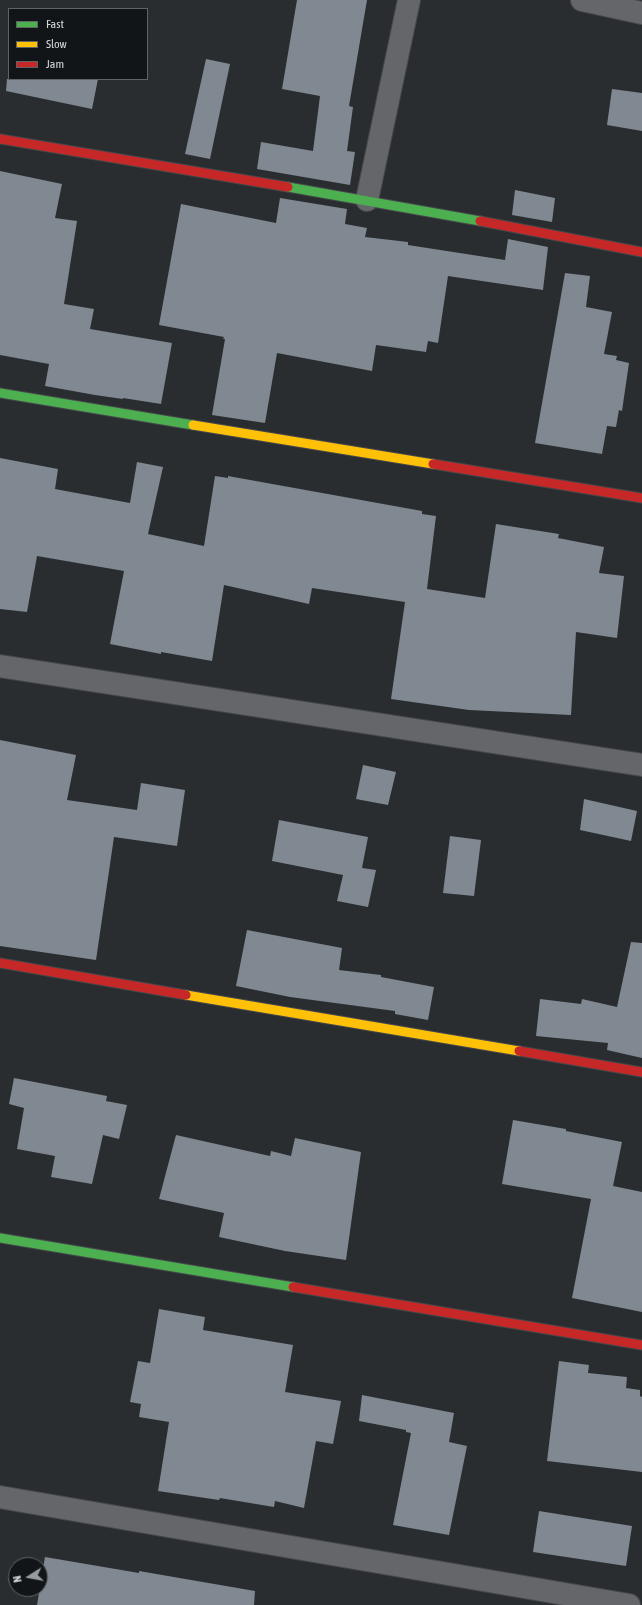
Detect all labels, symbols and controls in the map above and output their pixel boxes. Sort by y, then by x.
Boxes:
legend [8,8,148,80]
text: Fast [46,17,64,31]
text: Slow [46,37,67,51]
text: Jam [46,57,64,71]
north arrow [8,1557,48,1597]
text: N [11,1575,24,1583]

